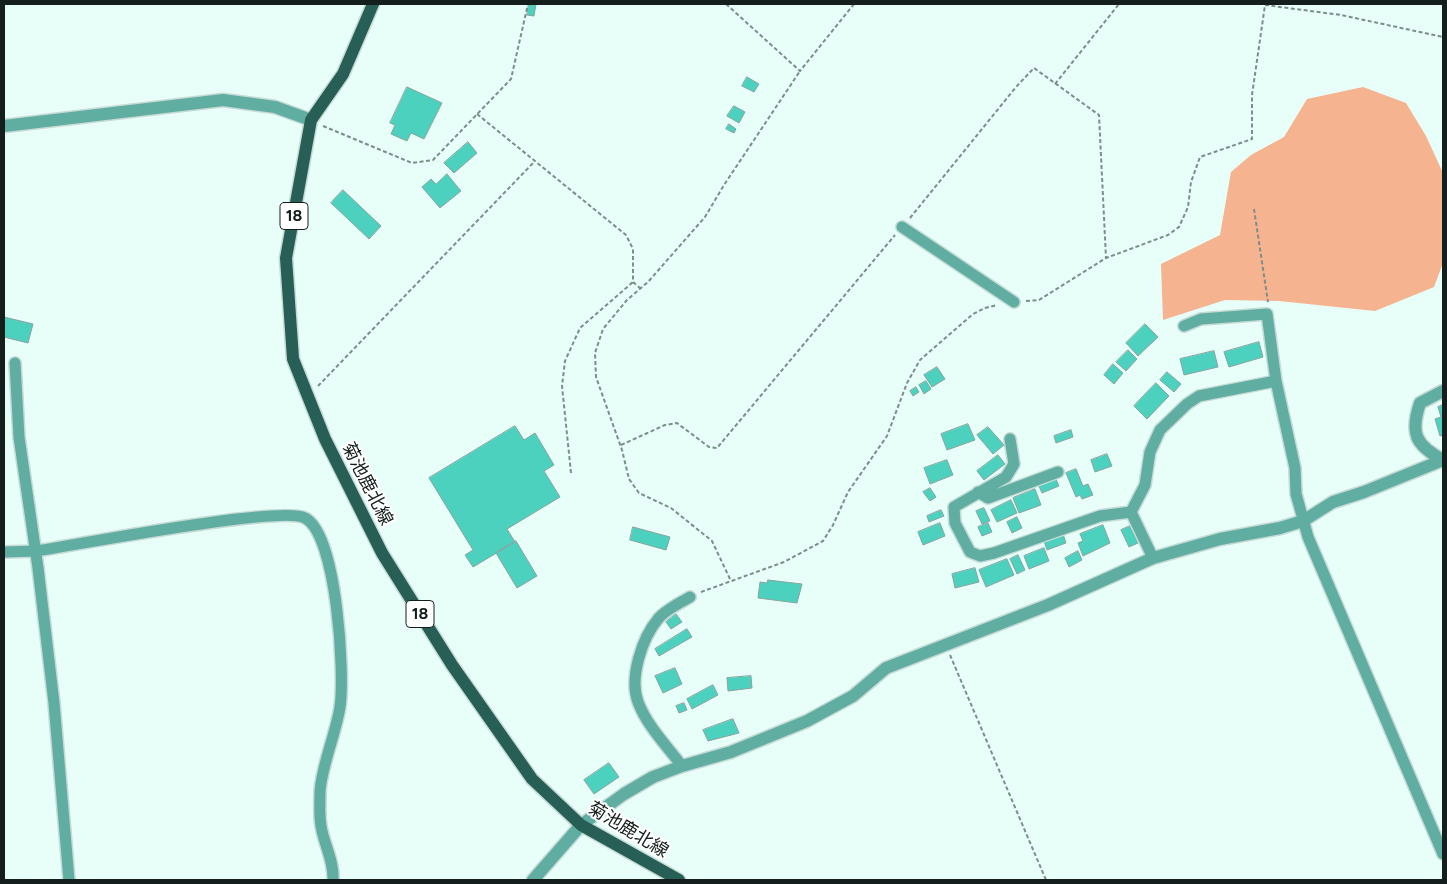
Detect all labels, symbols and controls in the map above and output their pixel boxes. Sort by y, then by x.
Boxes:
road number: 18 [280,202,308,230]
street label: 菊池鹿北線 [337,439,397,529]
road number: 18 [406,600,434,628]
street label: 菊池鹿北線 [584,798,672,862]

